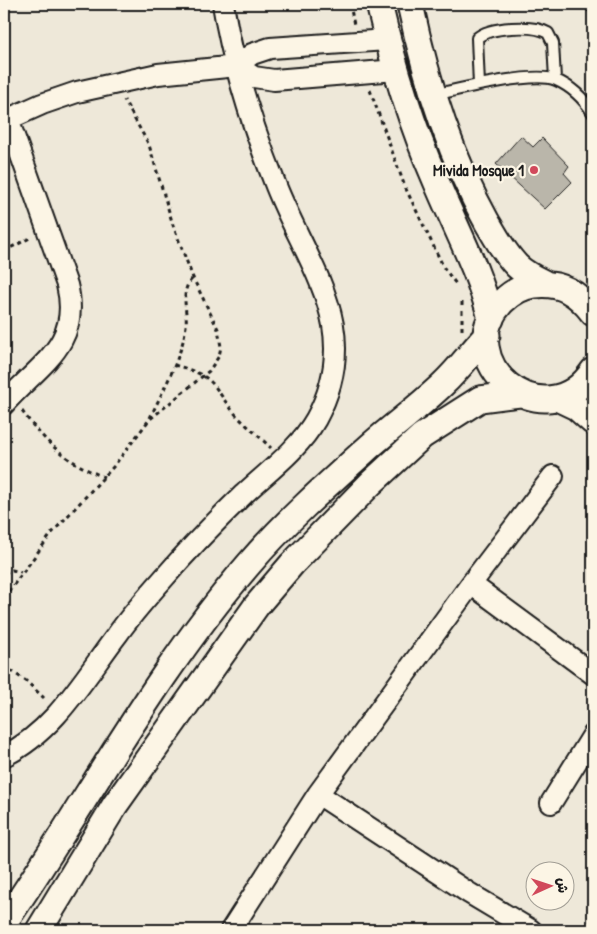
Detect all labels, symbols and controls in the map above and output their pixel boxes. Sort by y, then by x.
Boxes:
place label: Mivida Mosque 1 [433,159,524,182]
marker: Mivida Mosque 1 [528,164,540,176]
north arrow [524,862,574,912]
text: ش [554,877,573,893]

